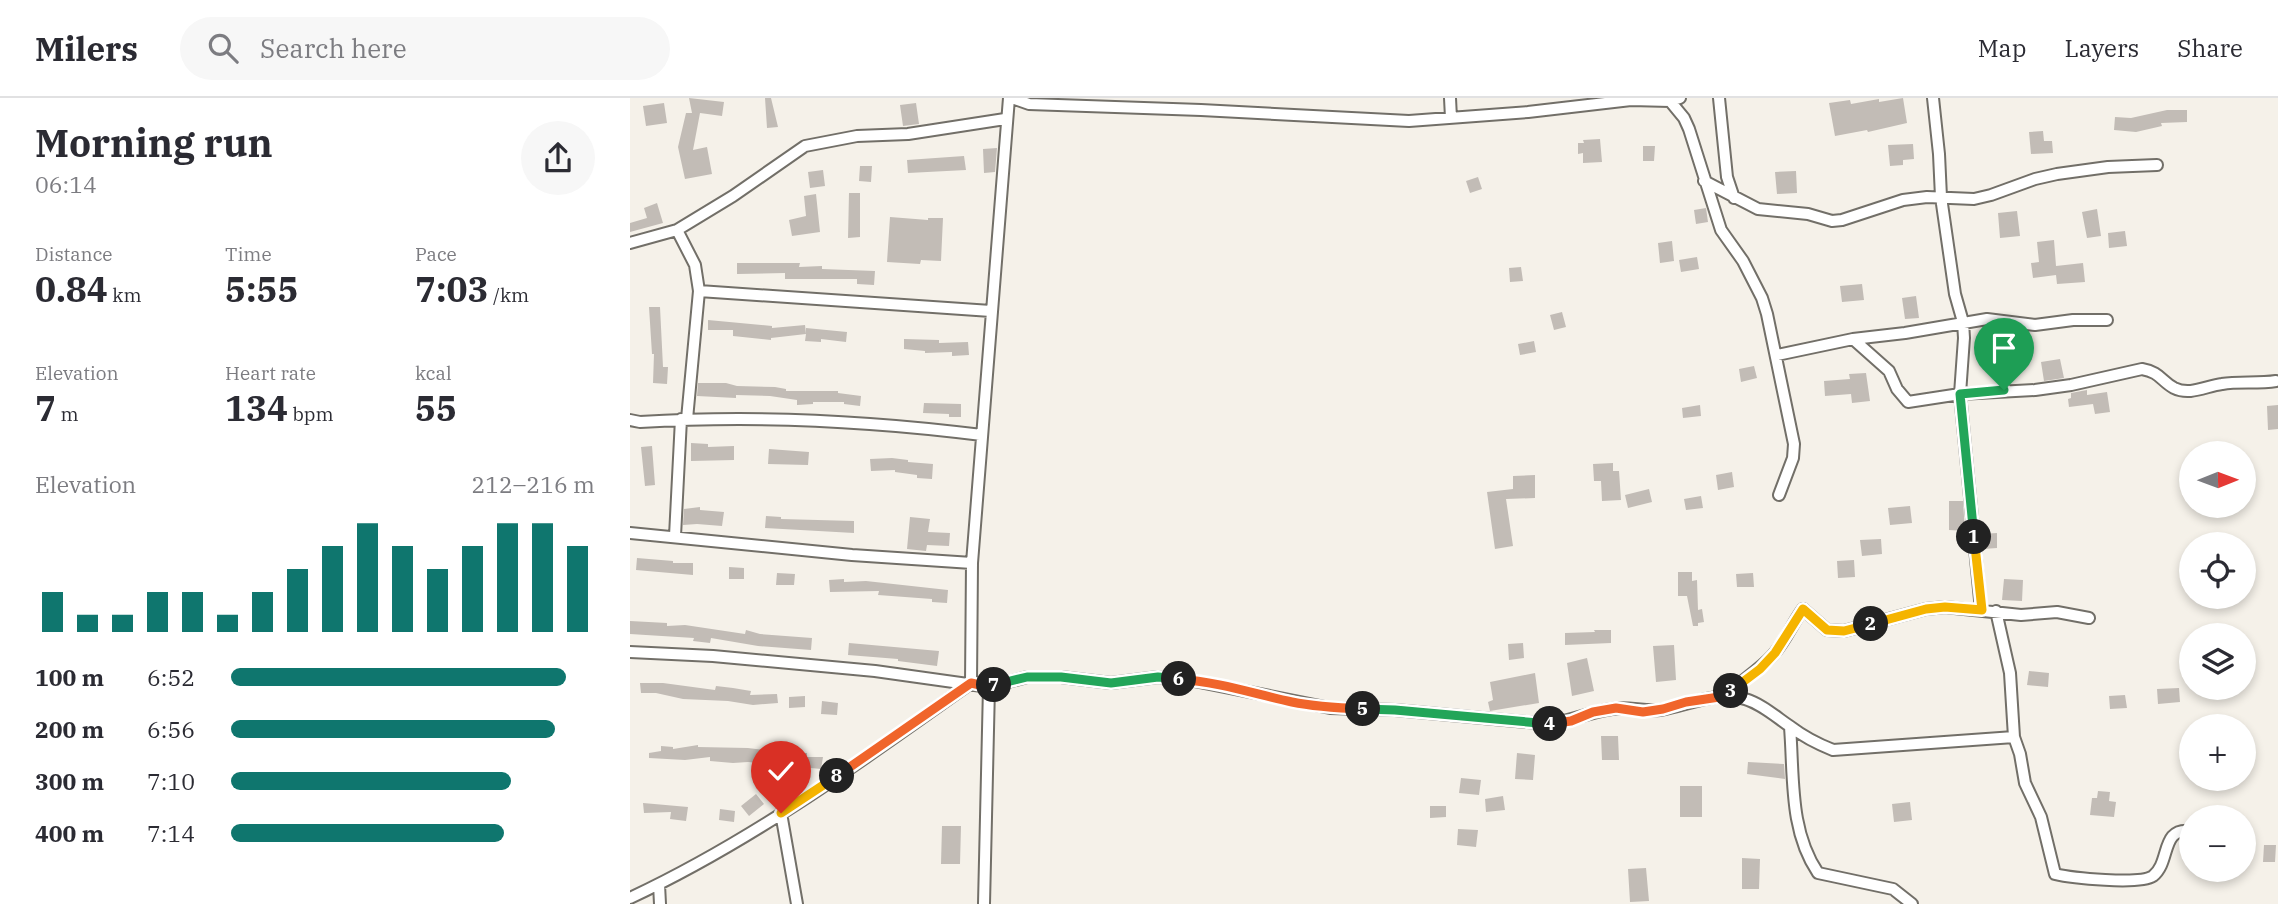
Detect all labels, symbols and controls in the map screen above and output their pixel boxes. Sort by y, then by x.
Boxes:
search box [180,17,670,80]
text: Milers [35,27,138,70]
icon: search [204,29,242,67]
text: Search here [260,31,407,65]
text: Map [1978,32,2026,64]
text: Layers [2064,32,2139,64]
text: Share [2177,32,2243,64]
text: Morning run [35,118,273,167]
button: share [521,121,595,195]
text: 06:14 [35,169,97,199]
text: Distance [35,242,113,266]
text: Time [225,242,272,266]
text: Pace [415,242,457,266]
text: 0.84 [35,266,108,312]
text: 5:55 [225,266,299,312]
text: 7:03 [415,266,489,312]
text: km [108,283,142,307]
text: /km [489,283,529,307]
pin [1974,318,2034,390]
icon: arrive [1985,329,2023,367]
text: Elevation [35,361,119,385]
text: Heart rate [225,361,316,385]
text: kcal [415,361,452,385]
text: 7 [35,385,56,431]
text: 134 [225,385,288,431]
text: 55 [415,385,457,431]
text: m [56,402,79,426]
text: bpm [288,402,334,426]
north arrow [2179,441,2256,518]
map controls [2179,441,2256,882]
text: Elevation [35,469,136,499]
text: 212–216 m [471,469,595,499]
pin: 1 [1956,520,1992,555]
text: 1 [1968,524,1979,548]
button: locate [2179,532,2256,609]
pin: 2 [1854,606,1888,642]
text: 2 [1865,611,1876,635]
button: layers [2179,623,2256,700]
text: 100 m [35,662,104,692]
text: 6:52 [147,662,195,692]
pin: 6 [1162,662,1196,696]
text: 6 [1173,666,1184,690]
pin: 7 [976,668,1012,702]
text: 7 [988,672,999,696]
pin: 3 [1714,674,1748,708]
text: 3 [1725,678,1736,702]
pin: 5 [1346,692,1380,726]
text: 5 [1357,696,1368,720]
pin: 4 [1532,706,1567,742]
text: 4 [1544,711,1555,735]
text: 200 m [35,714,104,744]
text: 6:56 [147,714,195,744]
button: + [2179,714,2256,791]
pin [751,741,811,813]
icon: check [762,752,800,790]
pin: 8 [820,758,854,794]
text: 8 [831,763,842,787]
text: 300 m [35,766,104,796]
text: 7:10 [147,766,195,796]
button: − [2179,805,2256,882]
text: 400 m [35,818,104,848]
text: 7:14 [147,818,195,848]

